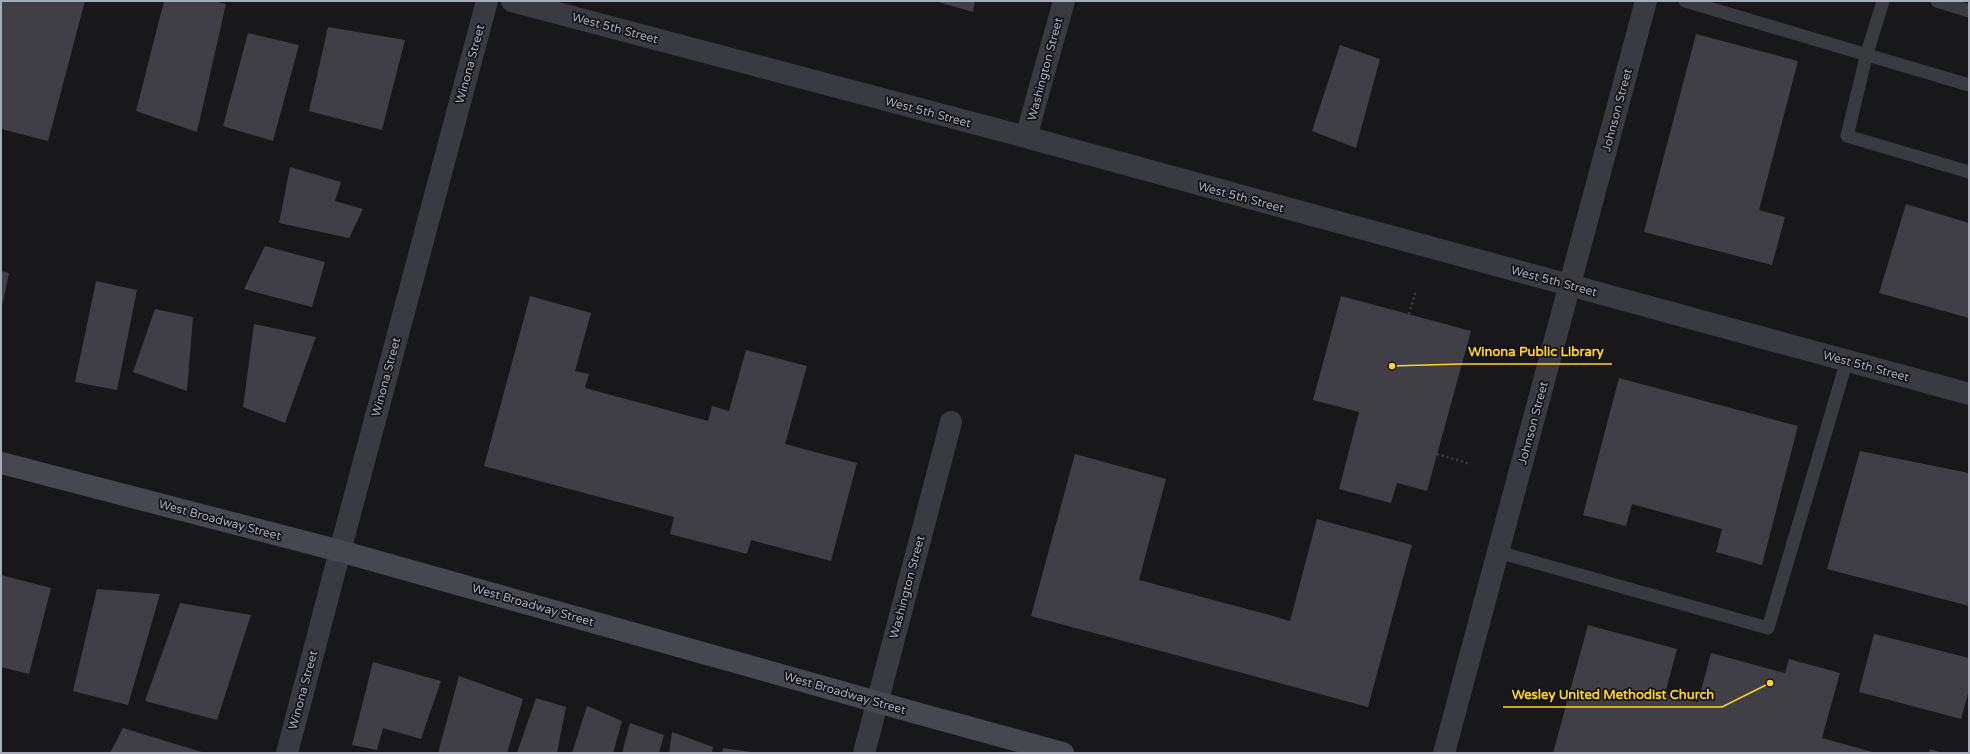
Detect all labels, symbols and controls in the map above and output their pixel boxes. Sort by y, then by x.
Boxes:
street label: West 5th Street [570,10,660,46]
street label: Washington Street [1025,16,1066,122]
street label: Winona Street [453,23,487,105]
street label: Johnson Street [1599,67,1635,153]
street label: West 5th Street [883,94,973,130]
street label: West 5th Street [1196,179,1286,215]
street label: West 5th Street [1509,263,1599,299]
street label: Winona Street [369,336,403,418]
callout: Winona Public Library [1460,339,1612,364]
text: Winona Public Library [1468,344,1604,360]
street label: West 5th Street [1821,348,1911,384]
street label: Johnson Street [1515,380,1551,466]
street label: West Broadway Street [157,497,283,543]
street label: Washington Street [887,534,928,640]
street label: West Broadway Street [471,581,596,629]
street label: Winona Street [286,649,320,731]
street label: West Broadway Street [783,669,908,717]
callout: Wesley United Methodist Church [1503,682,1722,707]
text: Wesley United Methodist Church [1512,687,1714,703]

